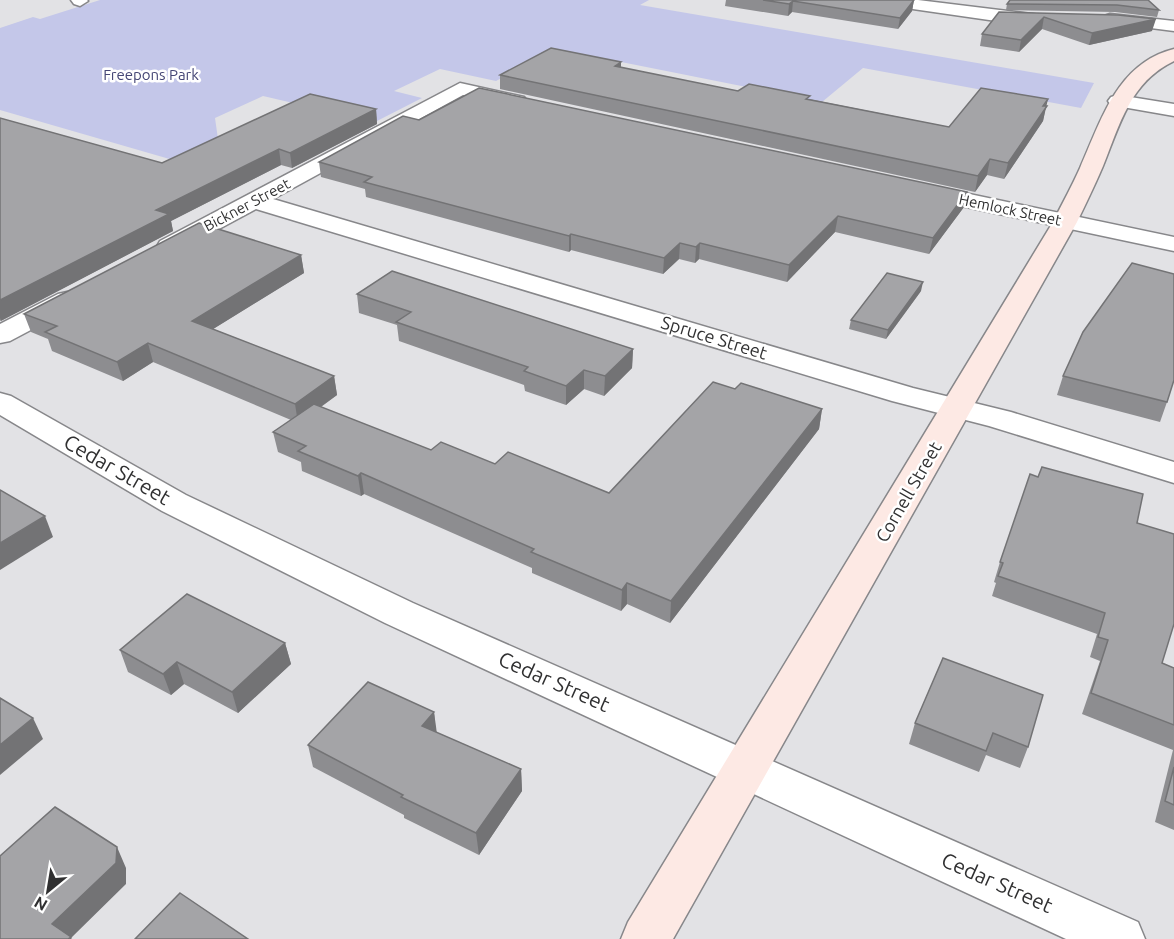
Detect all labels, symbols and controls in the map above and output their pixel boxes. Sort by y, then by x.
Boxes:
park label: Freepons Park [103,66,199,83]
street label: Bickner Street [201,175,293,234]
street label: Hemlock Street [957,190,1063,229]
street label: Spruce Street [659,311,770,363]
street label: Cedar Street [60,429,175,509]
street label: Cornell Street [871,438,945,545]
street label: Cedar Street [495,646,614,716]
street label: Cedar Street [938,847,1057,917]
north arrow [18,861,78,921]
text: N [31,893,50,915]

